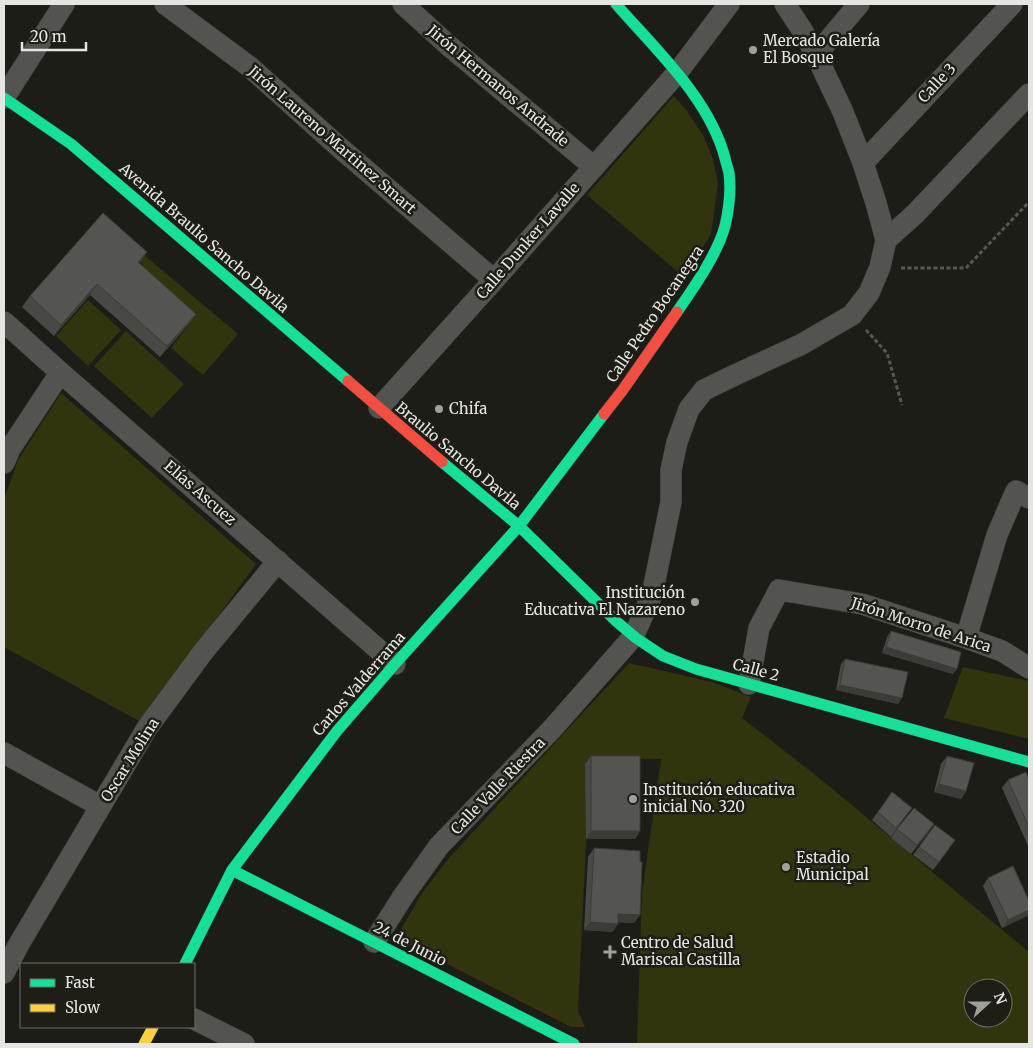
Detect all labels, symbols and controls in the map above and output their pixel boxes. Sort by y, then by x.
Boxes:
scale bar [22,20,86,52]
street label: Jirón Hermanos Andrade [423,20,573,150]
text: 20 m [30,27,67,46]
place label: Mercado Galería El Bosque [763,31,880,67]
marker: Mercado Galería El Bosque [747,44,759,56]
street label: Calle 3 [914,59,960,106]
street label: Jirón Laureno Martinez Smart [244,61,420,218]
street label: Avenida Braulio Sancho Davila [115,158,293,317]
street label: Calle Dunker Lavalle [472,178,583,303]
street label: Calle Pedro Bocanegra [602,242,707,386]
street label: Braulio Sancho Davila [392,398,525,513]
place label: Chifa [449,399,487,418]
marker: Chifa [433,403,445,415]
street label: Elías Ascuez [160,456,240,529]
place label: Institución Educativa El Nazareno [524,583,685,619]
street label: Jirón Morro de Arica [848,593,993,656]
marker: Institución Educativa El Nazareno [689,596,701,608]
street label: Carlos Valderrama [308,628,409,740]
street label: Calle 2 [731,654,782,685]
street label: Oscar Molina [96,714,163,805]
street label: Calle Valle Riestra [446,733,549,838]
place label: Institución educativa inicial No. 320 [643,780,795,816]
marker: Institución educativa inicial No. 320 [627,793,639,805]
place label: Estadio Municipal [796,848,869,884]
marker: Estadio Municipal [780,861,792,873]
street label: 24 de Junio [370,917,450,970]
place label: Centro de Salud Mariscal Castilla [621,933,740,969]
marker: Centro de Salud Mariscal Castilla [603,945,617,959]
legend [20,963,195,1028]
text: Fast [65,973,95,992]
north arrow [963,978,1013,1028]
text: N [990,990,1011,1007]
text: Slow [65,998,100,1017]

